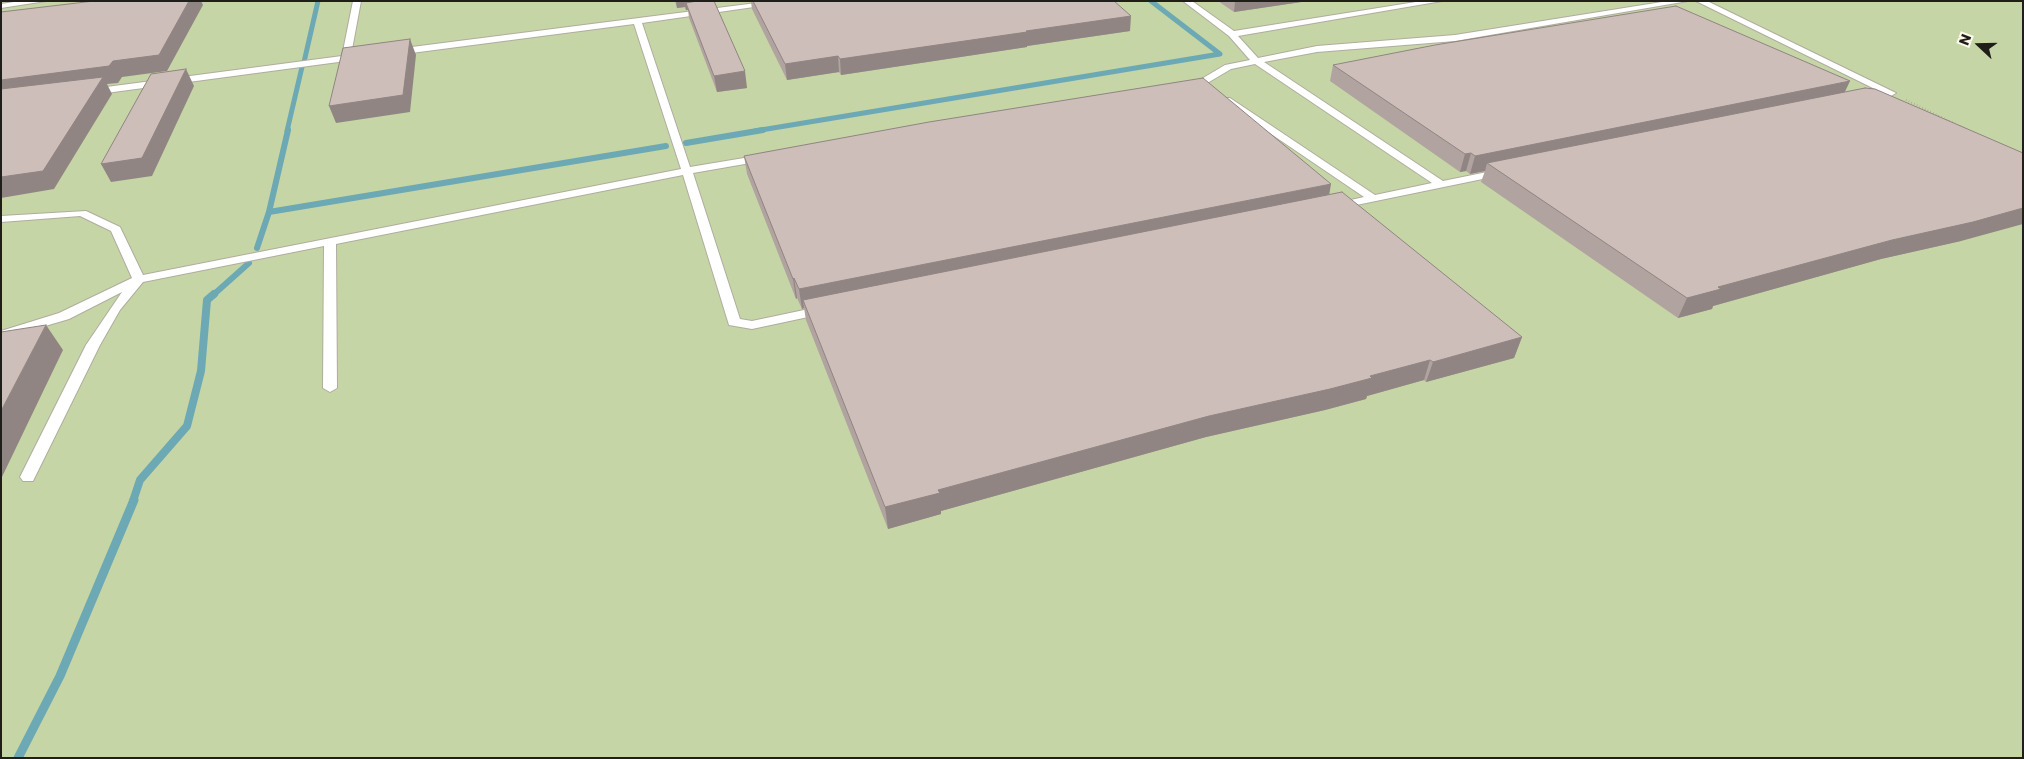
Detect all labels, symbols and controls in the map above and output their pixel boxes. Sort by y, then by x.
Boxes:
north arrow [1954,20,2004,70]
text: N [1954,31,1976,48]

